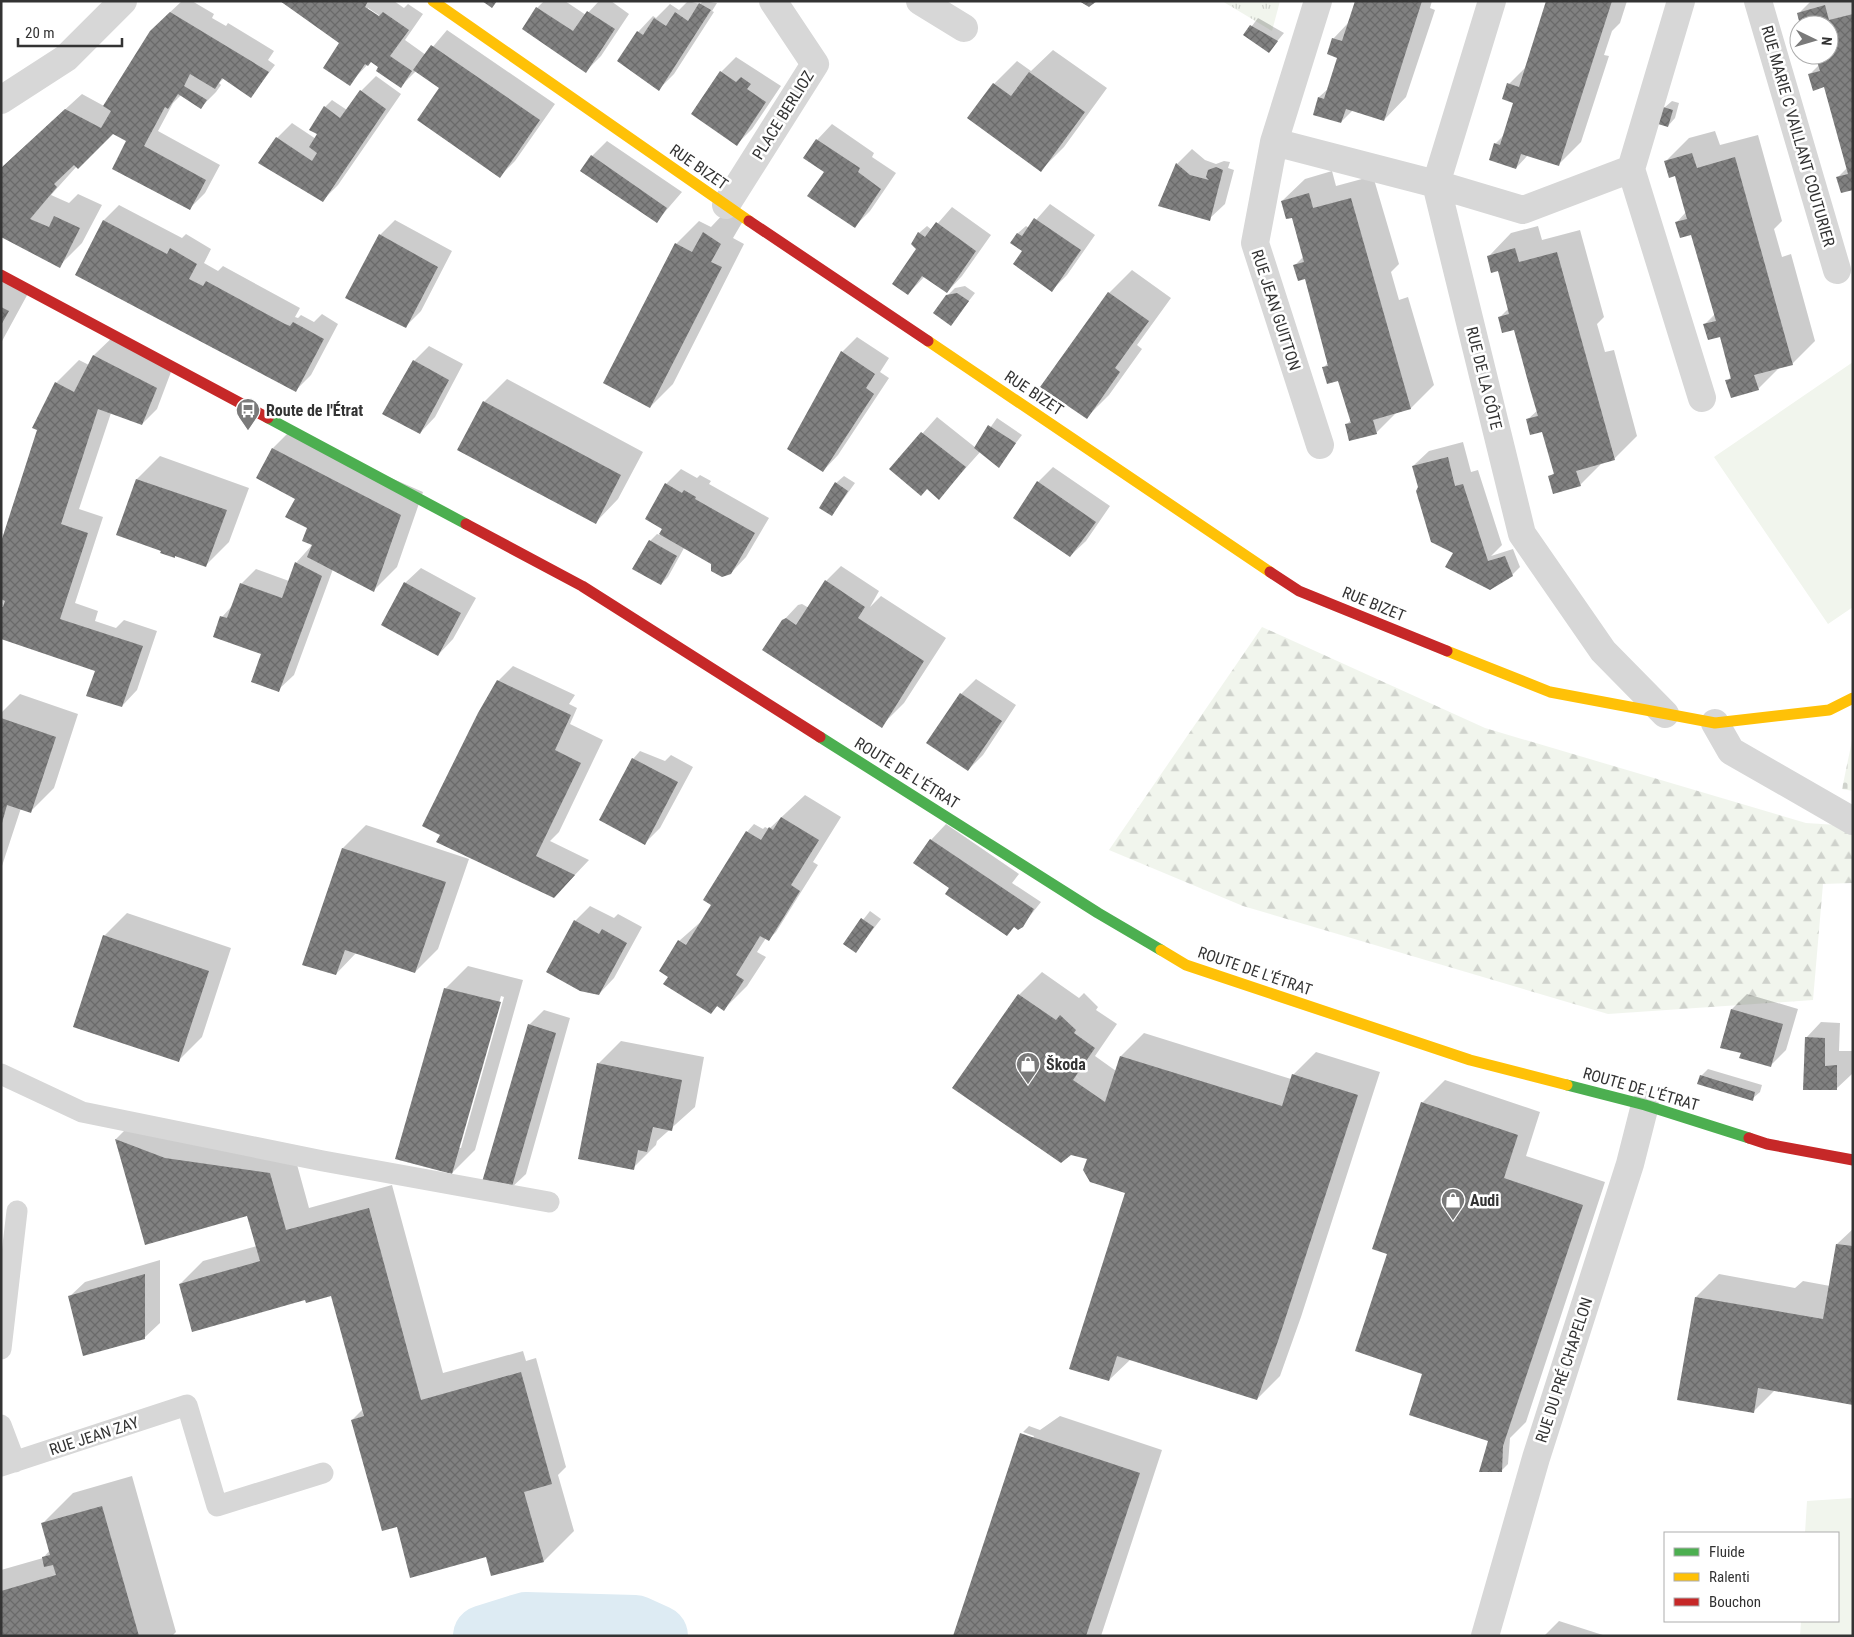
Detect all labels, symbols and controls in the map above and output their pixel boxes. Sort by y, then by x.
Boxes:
scale bar [18,15,121,47]
north arrow [1789,15,1839,65]
street label: RUE MARIE C VAILLANT COUTURIER [1757,23,1839,249]
text: 20 m [25,24,55,42]
street label: PLACE BERLIOZ [748,67,818,163]
street label: RUE BIZET [666,140,732,194]
street label: RUE JEAN GUITTON [1248,247,1304,373]
street label: RUE DE LA CÔTE [1462,324,1507,431]
street label: RUE BIZET [1001,366,1067,420]
bus stop icon: Route de l'Étrat [235,397,261,431]
place label: Route de l'Étrat [266,401,363,420]
street label: RUE BIZET [1340,583,1408,625]
street label: ROUTE DE L'ÉTRAT [851,733,963,813]
street label: ROUTE DE L'ÉTRAT [1195,943,1315,999]
shop icon: Škoda [1015,1051,1041,1085]
place label: Škoda [1046,1055,1086,1074]
street label: ROUTE DE L'ÉTRAT [1581,1063,1701,1115]
shop icon: Audi [1440,1187,1466,1221]
place label: Audi [1470,1191,1499,1210]
street label: RUE DU PRÉ CHAPELON [1532,1295,1596,1445]
street label: RUE JEAN ZAY [47,1412,142,1459]
legend [1664,1532,1839,1622]
text: Fluide [1709,1543,1745,1561]
text: Ralenti [1709,1568,1750,1586]
text: Bouchon [1709,1593,1761,1611]

